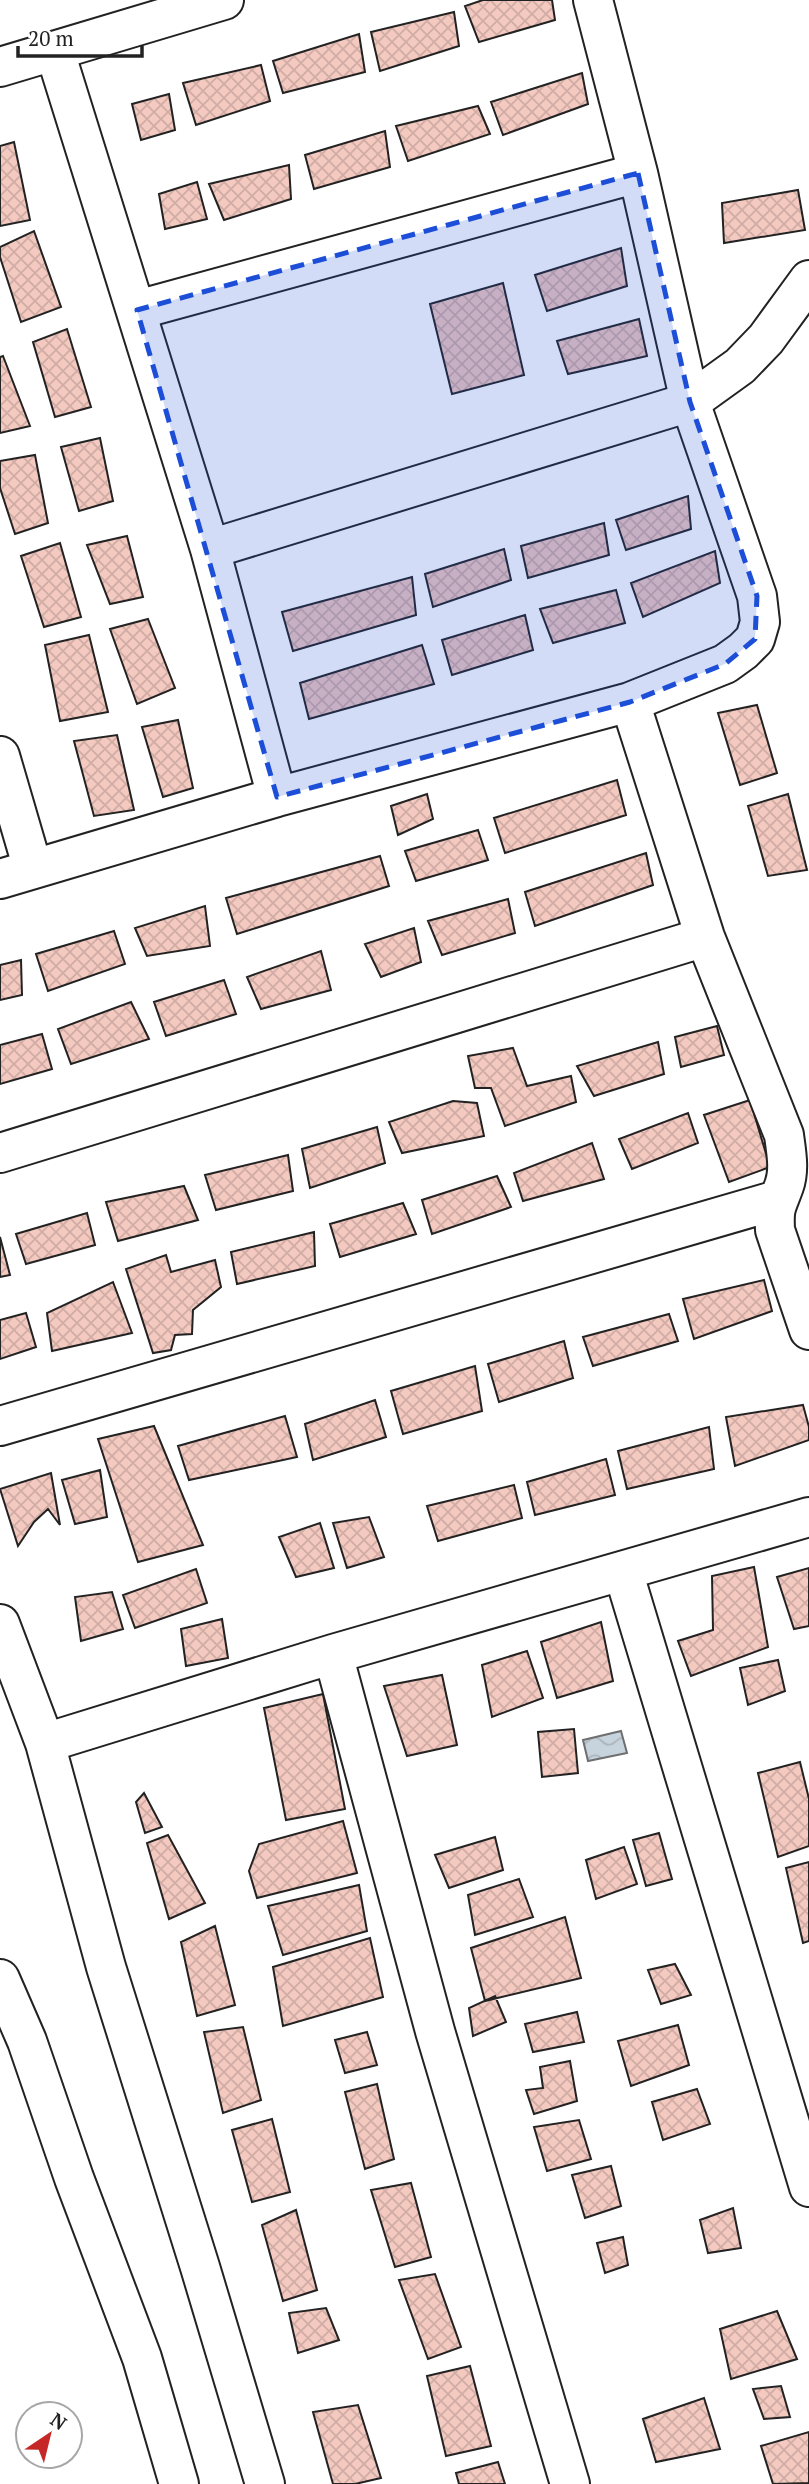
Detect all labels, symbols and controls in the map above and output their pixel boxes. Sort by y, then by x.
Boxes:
scale bar [18,14,142,58]
text: 20 m [28,24,74,52]
north arrow [14,2400,84,2470]
text: N [46,2406,73,2435]

